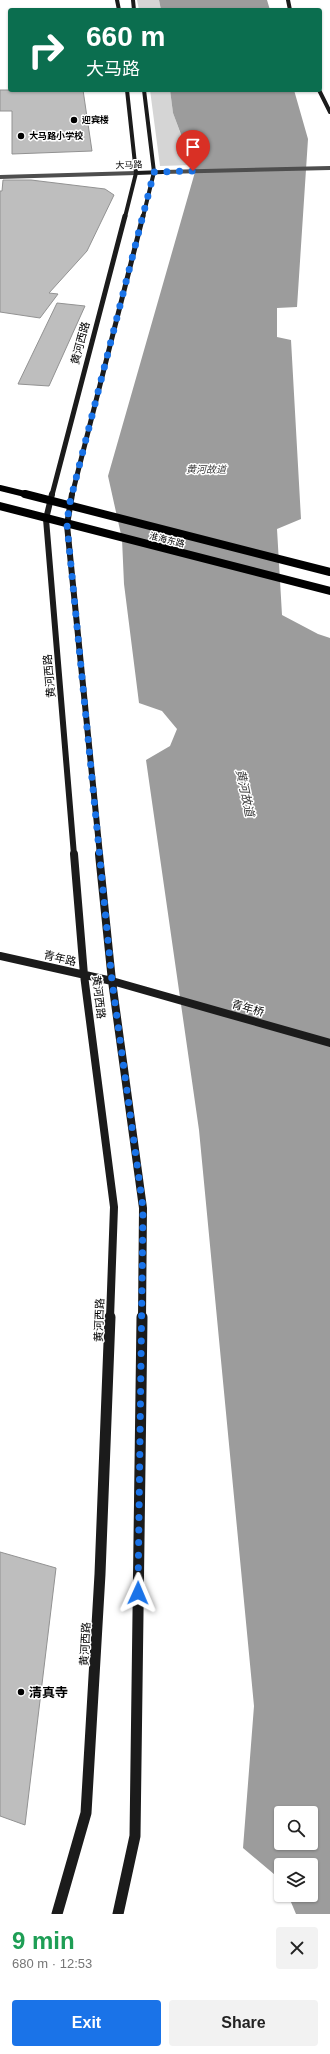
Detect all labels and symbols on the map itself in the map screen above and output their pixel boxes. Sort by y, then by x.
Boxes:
marker: 迎宾楼 [69,115,79,125]
place label: 迎宾楼 [82,115,109,125]
place label: 大马路小学校 [29,130,84,141]
pin [176,130,210,171]
marker: 大马路小学校 [16,131,26,141]
street label: 大马路 [115,160,143,170]
street label: 黄河西路 [69,320,91,366]
water label: 黄河故道 [186,464,228,475]
street label: 淮海东路 [148,531,186,549]
street label: 黄河西路 [41,654,57,698]
water label: 黄河故道 [233,768,257,820]
street label: 青年路 [43,948,77,968]
street label: 黄河西路 [90,974,108,1020]
street label: 青年桥 [230,998,266,1018]
street label: 黄河西路 [92,1298,106,1342]
position arrow [117,1572,159,1614]
street label: 黄河西路 [78,1622,92,1666]
place label: 清真寺 [29,1685,68,1700]
marker: 清真寺 [16,1687,26,1697]

